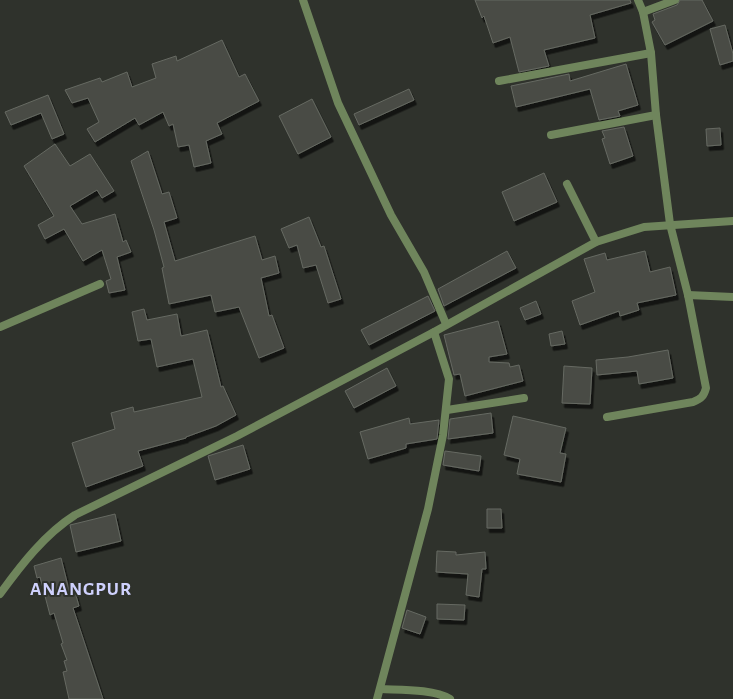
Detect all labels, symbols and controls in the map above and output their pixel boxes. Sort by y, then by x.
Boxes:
district label: ANANGPUR [30,580,132,599]

